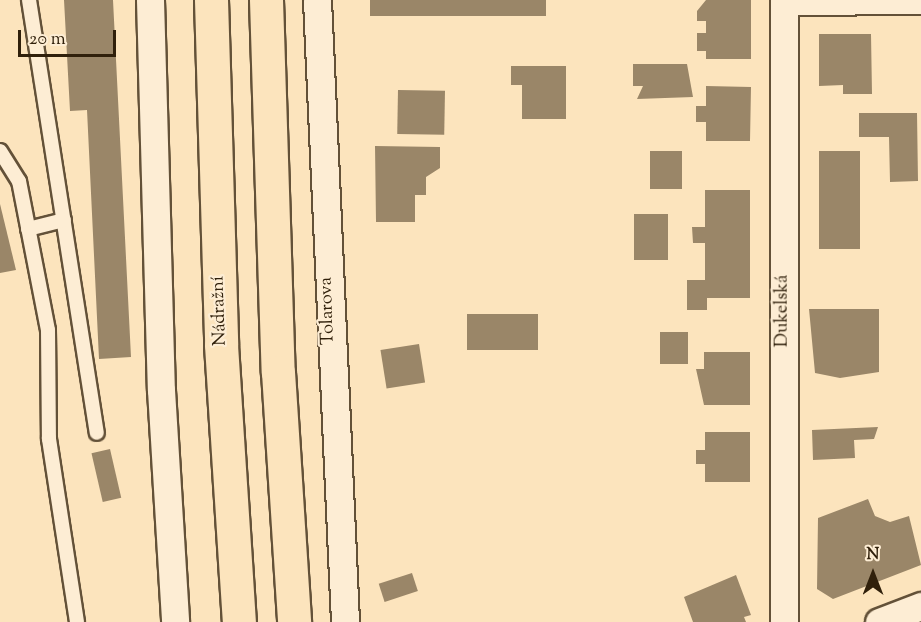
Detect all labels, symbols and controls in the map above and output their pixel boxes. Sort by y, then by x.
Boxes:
scale bar [21,18,118,56]
text: 20 m [29,27,66,53]
street label: Dukelská [772,275,794,347]
street label: Nádražní [208,276,232,346]
street label: Tolarova [316,277,340,345]
north arrow [843,544,903,604]
text: N [867,544,879,567]

